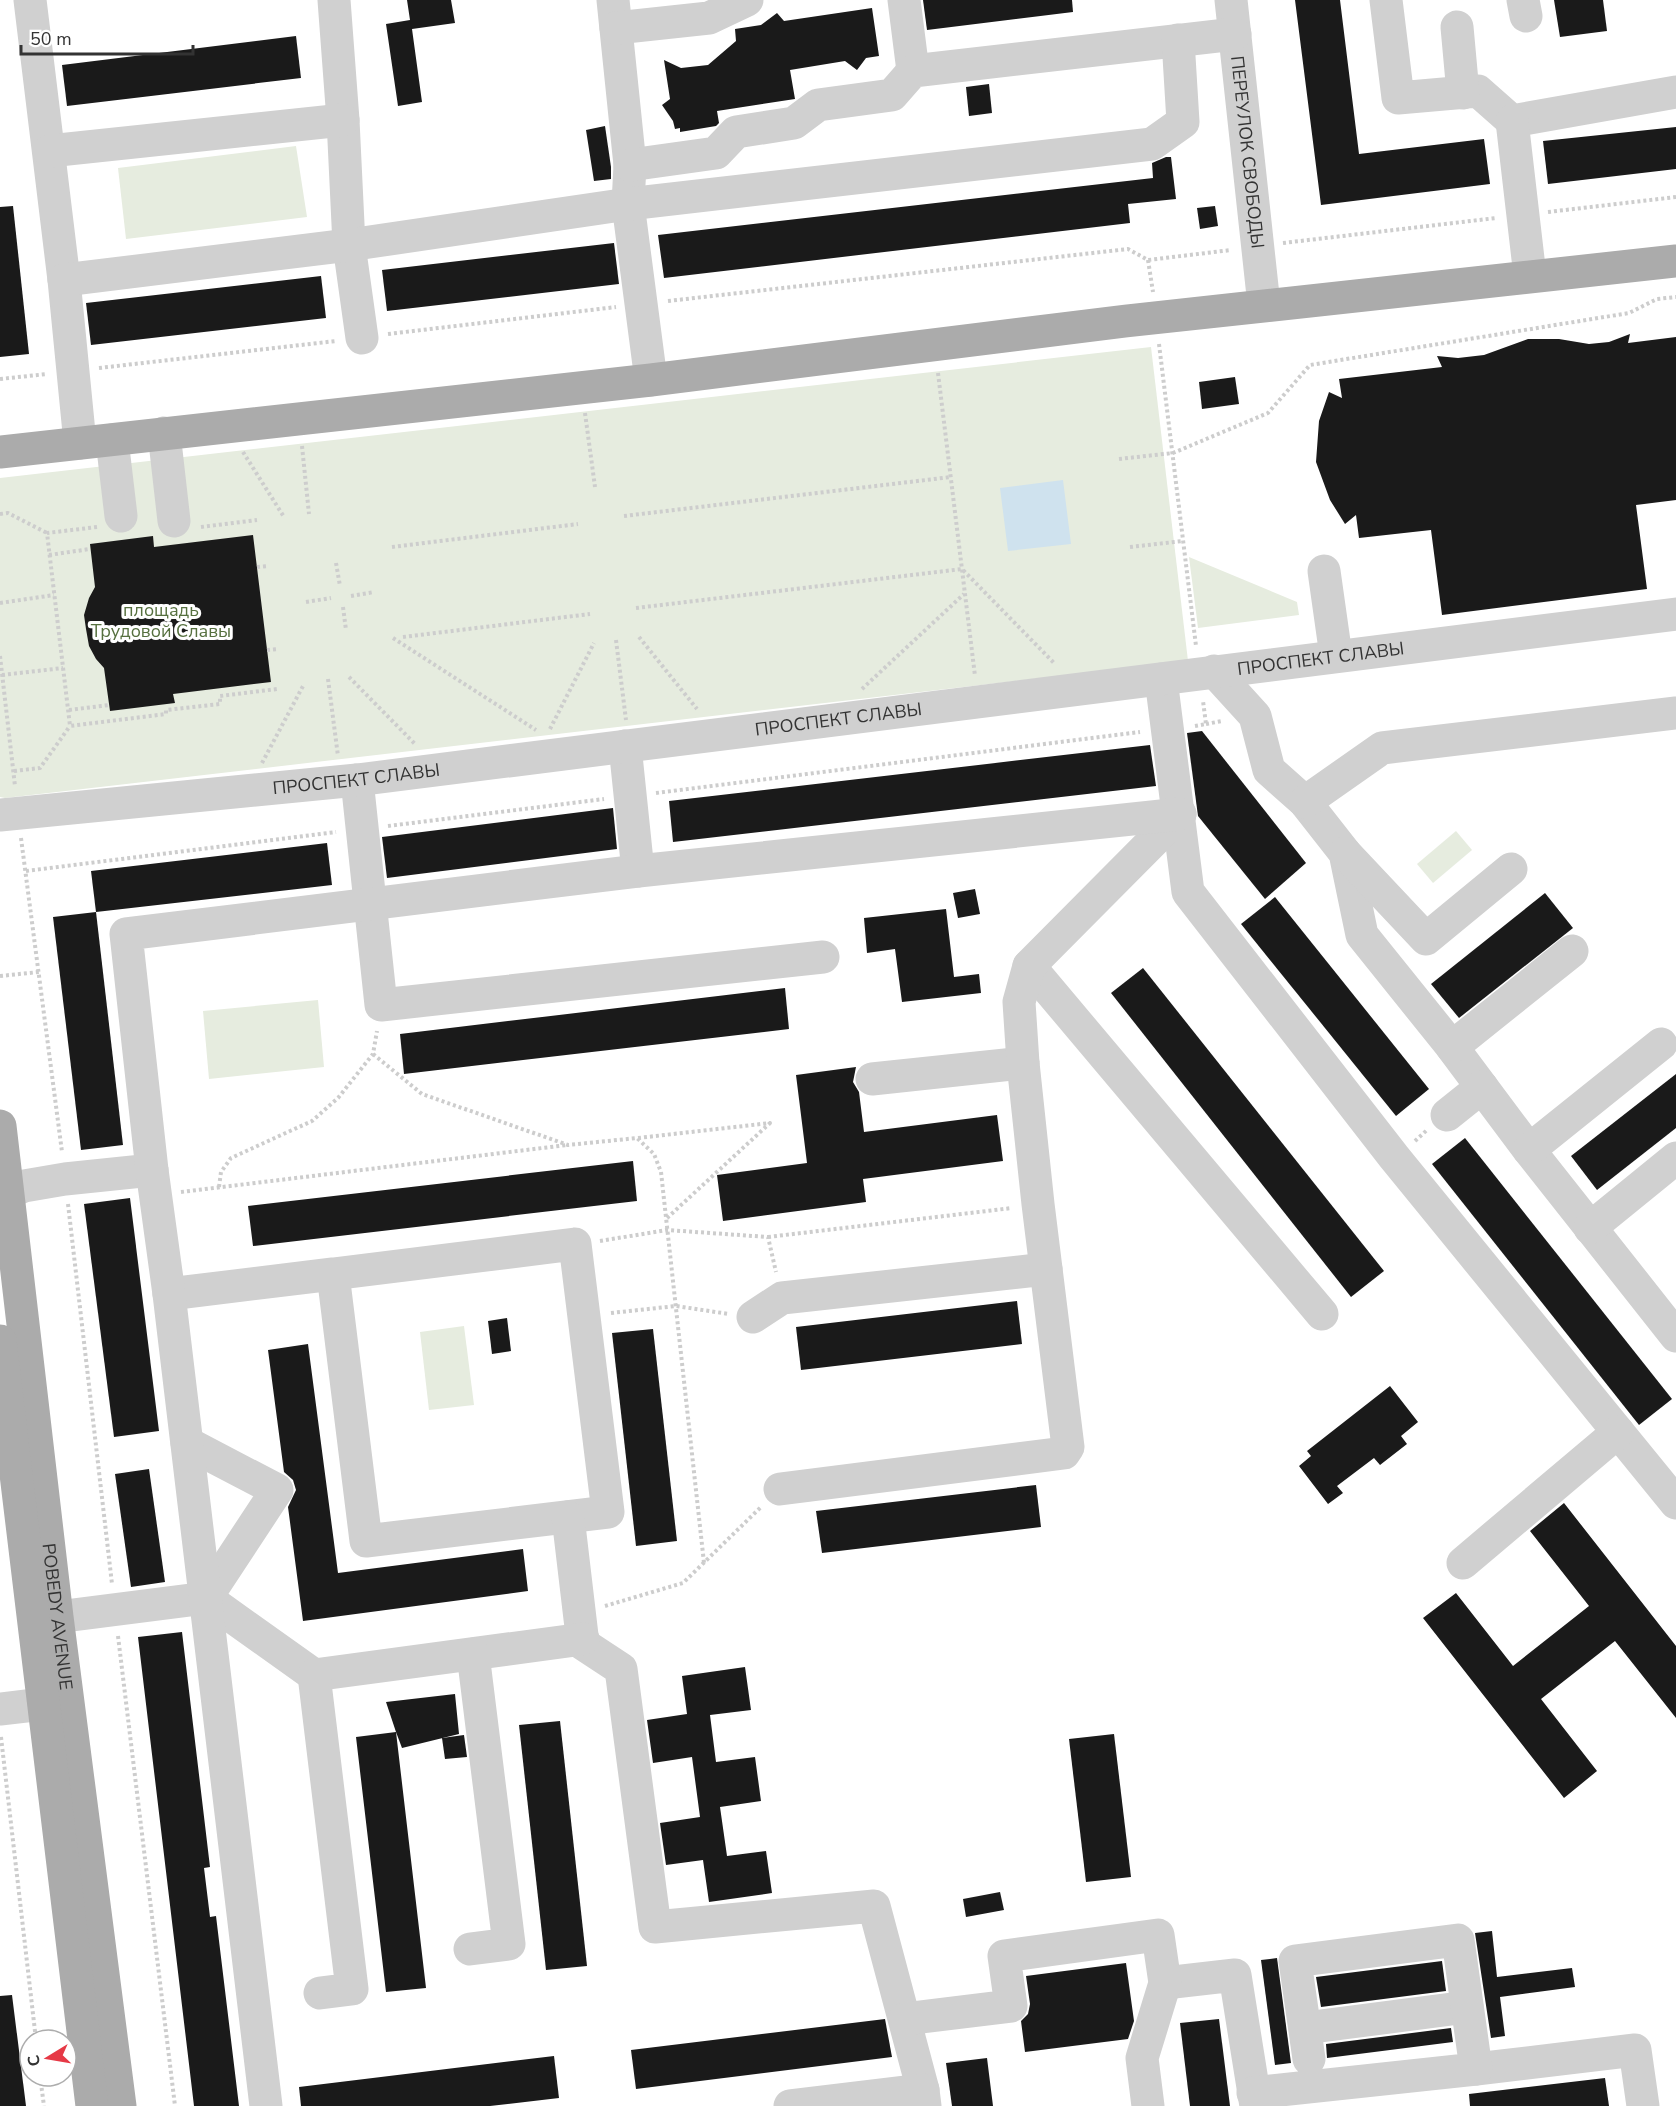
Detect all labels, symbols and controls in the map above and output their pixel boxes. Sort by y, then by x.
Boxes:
scale bar [21,18,194,56]
text: 50 m [30,27,72,51]
street label: ПЕРЕУЛОК СВОБОДЫ [1225,54,1270,250]
park label: площадь Трудовой Славы [91,598,231,643]
street label: ПРОСПЕКТ СЛАВЫ [1236,636,1406,681]
street label: ПРОСПЕКТ СЛАВЫ [754,697,923,742]
street label: ПРОСПЕКТ СЛАВЫ [271,758,441,800]
street label: POBEDY AVENUE [37,1542,78,1691]
north arrow [18,2028,78,2088]
text: С [22,2053,46,2068]

